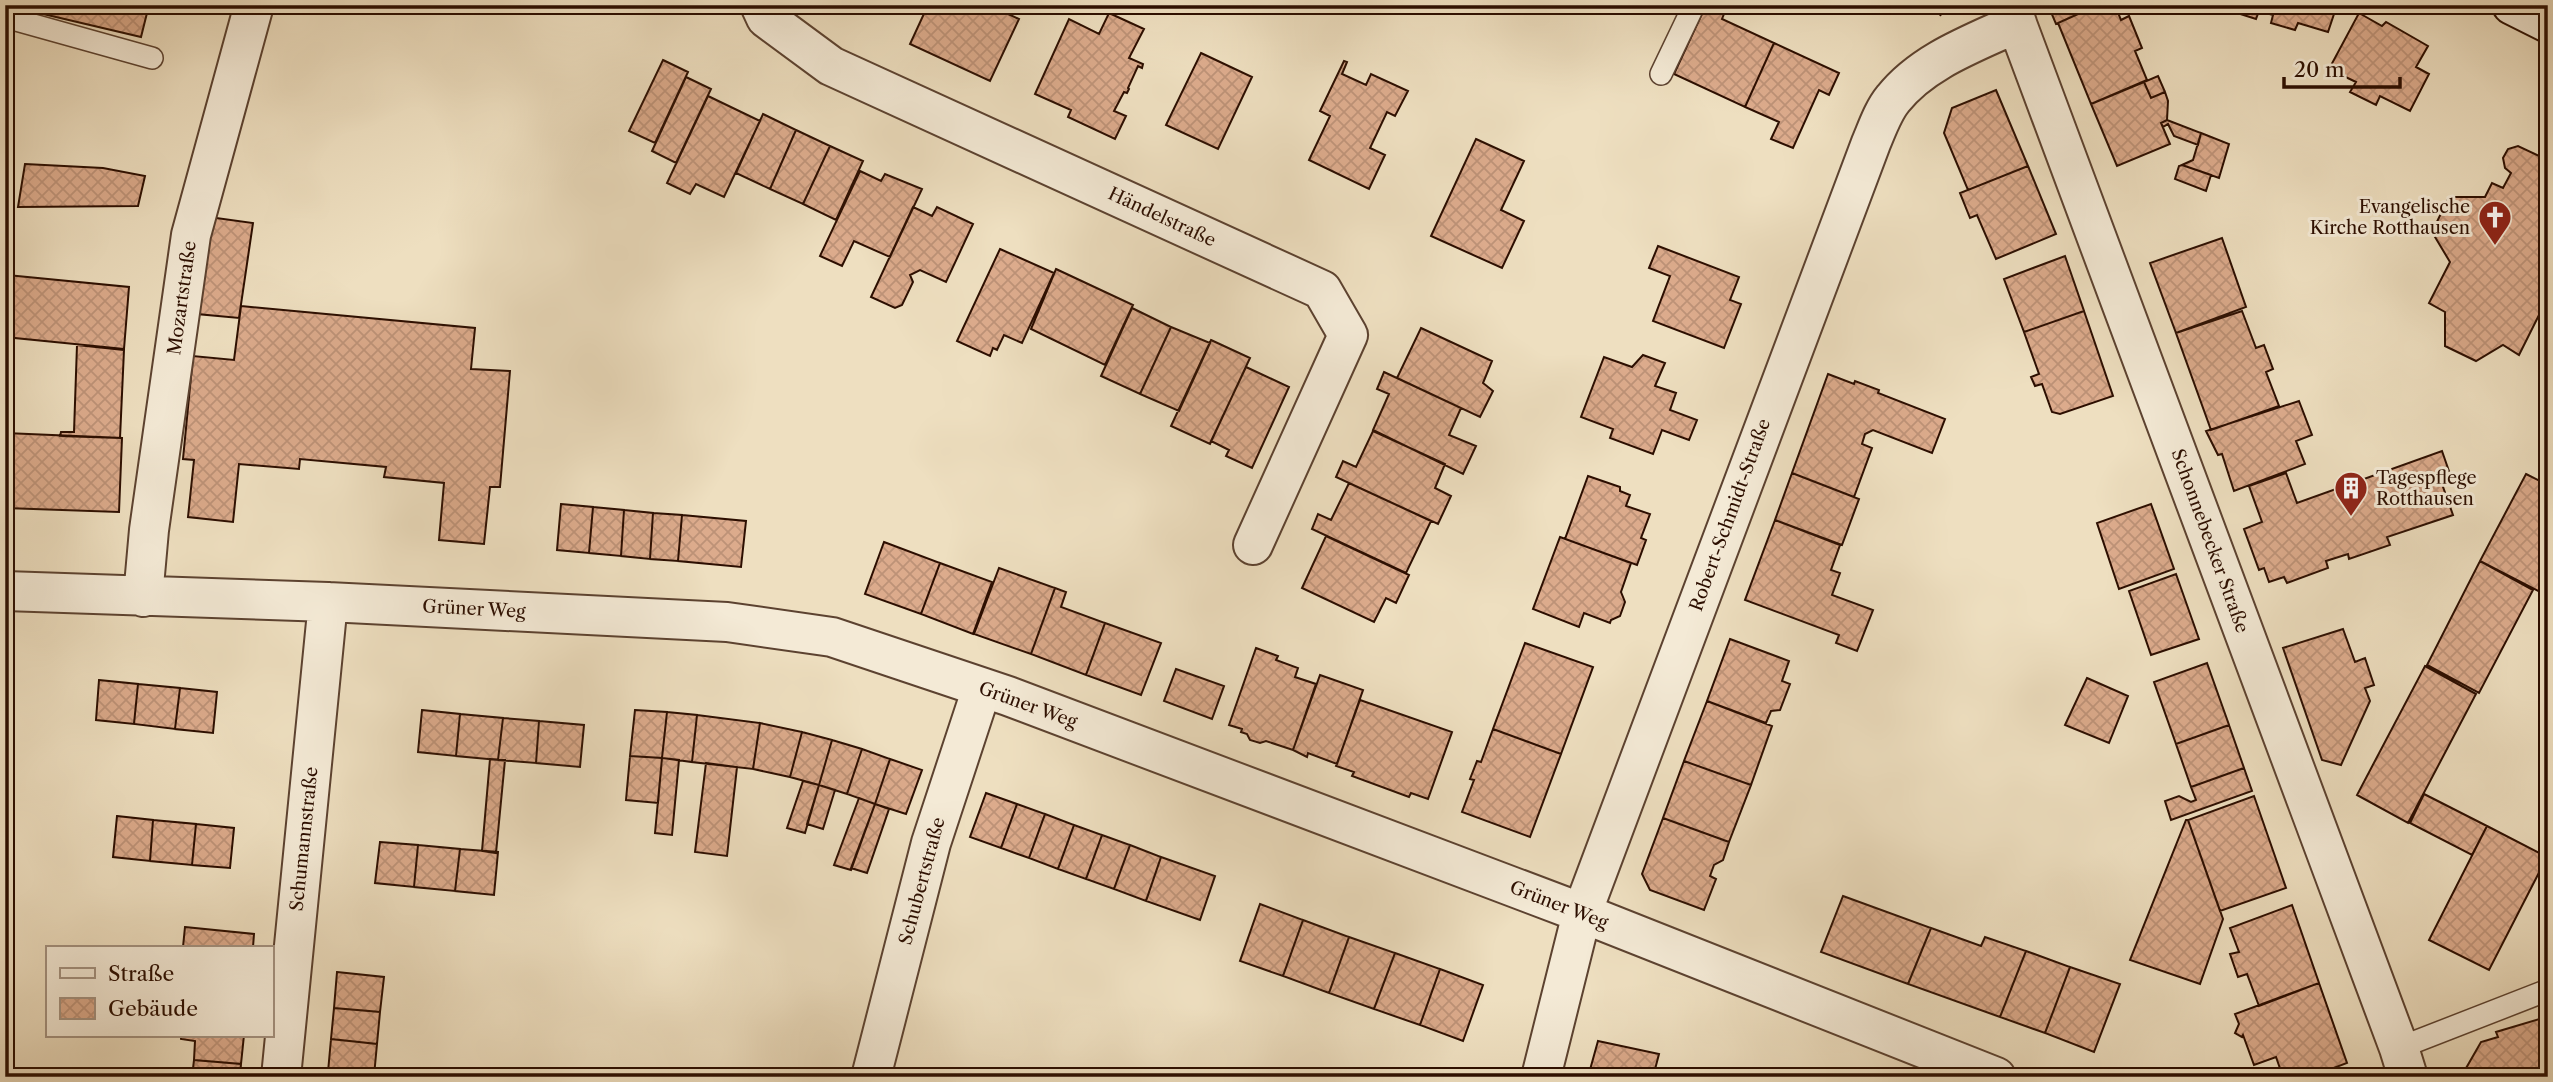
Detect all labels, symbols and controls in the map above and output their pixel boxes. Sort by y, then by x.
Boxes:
scale bar [2284,46,2399,90]
text: 20 m [2294,57,2345,82]
street label: Händelstraße [1105,182,1219,252]
place label: Evangelische Kirche Rotthausen [2310,196,2470,239]
church icon: Evangelische Kirche Rotthausen [2476,198,2514,247]
street label: Mozartstraße [163,239,201,357]
street label: Robert-Schmidt-Straße [1685,416,1775,614]
street label: Schonnebecker Straße [2166,446,2254,636]
place label: Tagespflege Rotthausen [2376,467,2477,510]
building icon: Tagespflege Rotthausen [2332,469,2370,518]
street label: Grüner Weg [422,595,527,623]
street label: Grüner Weg [976,677,1081,733]
street label: Schumannstraße [285,766,323,912]
street label: Schubertstraße [894,815,950,947]
street label: Grüner Weg [1507,876,1612,934]
legend [46,946,273,1036]
text: Straße [108,961,174,986]
text: Gebäude [108,996,198,1021]

